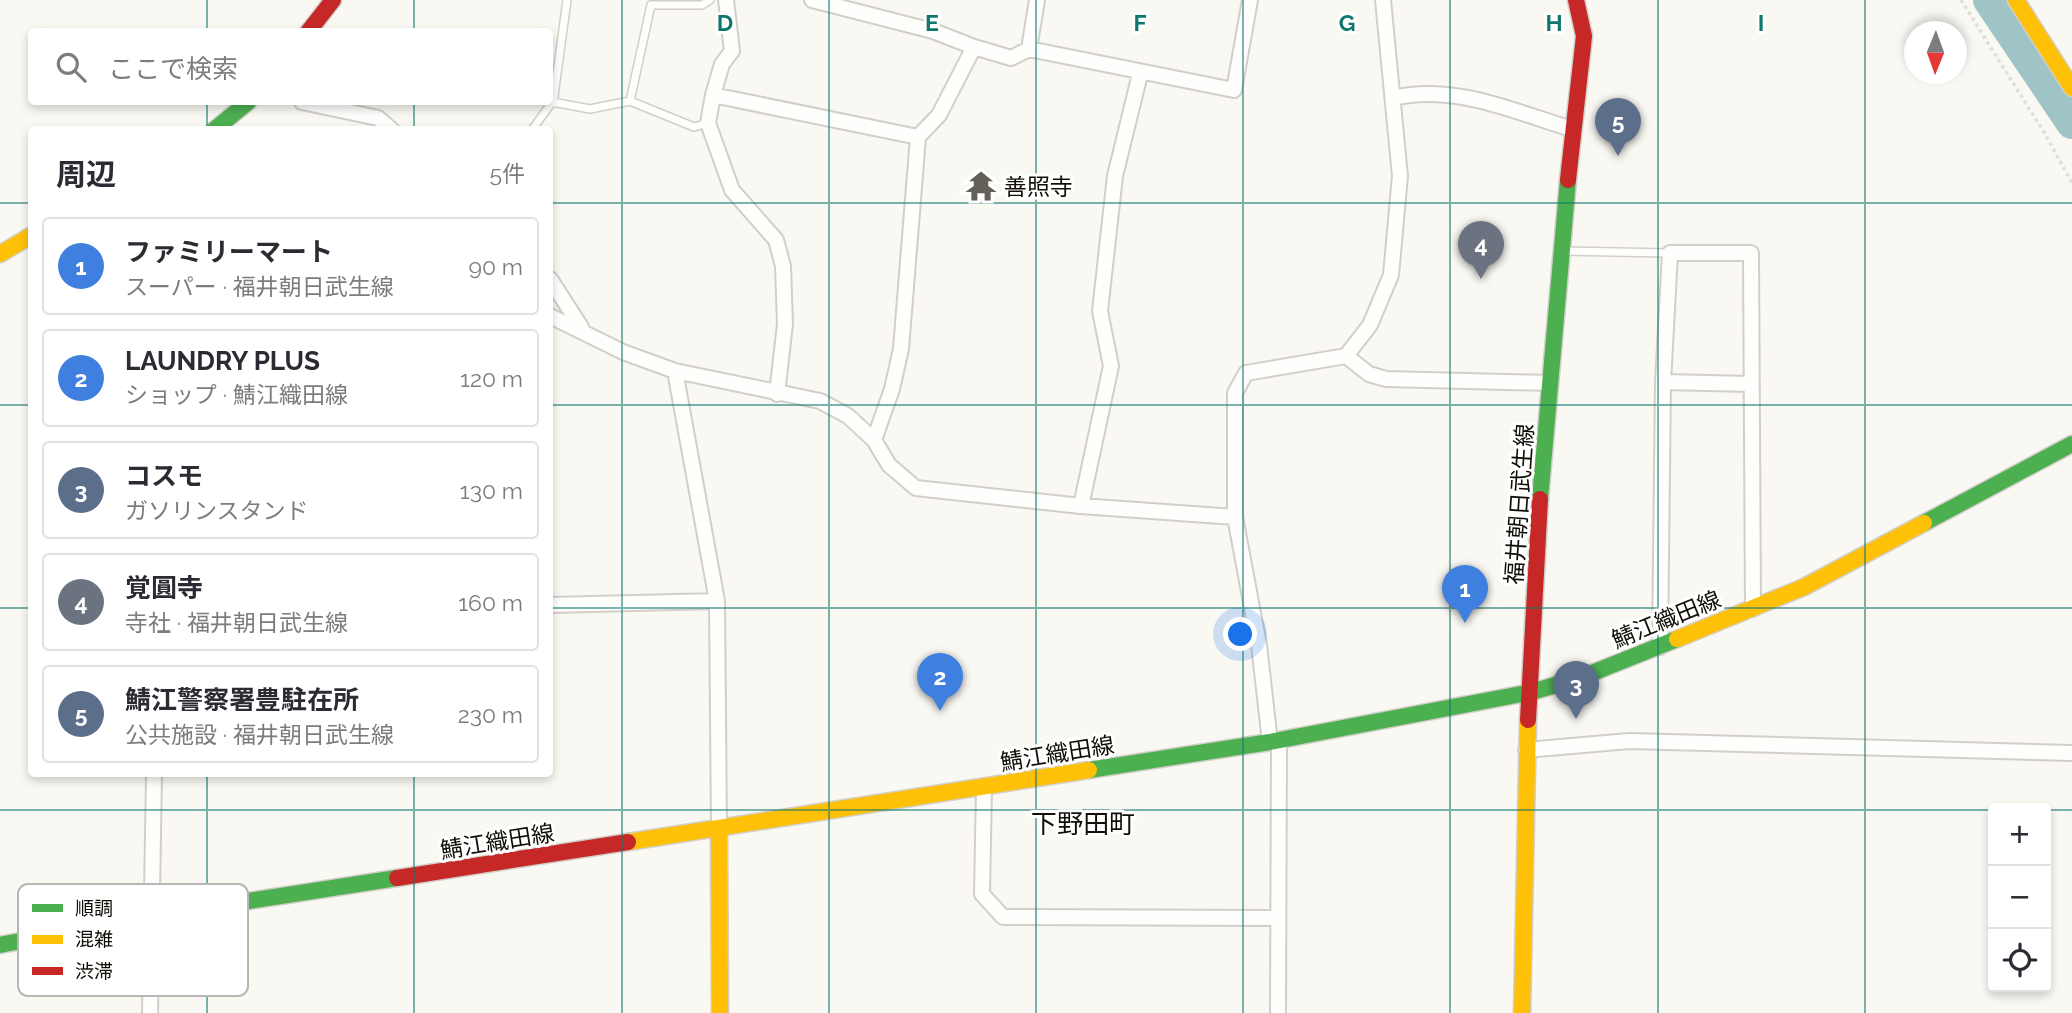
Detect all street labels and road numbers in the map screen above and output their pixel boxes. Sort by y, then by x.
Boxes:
street label: 福井朝日武生線 [1500,423,1538,585]
street label: 鯖江織田線 [1608,585,1724,653]
street label: 鯖江織田線 [998,731,1116,775]
street label: 鯖江織田線 [438,819,556,863]

